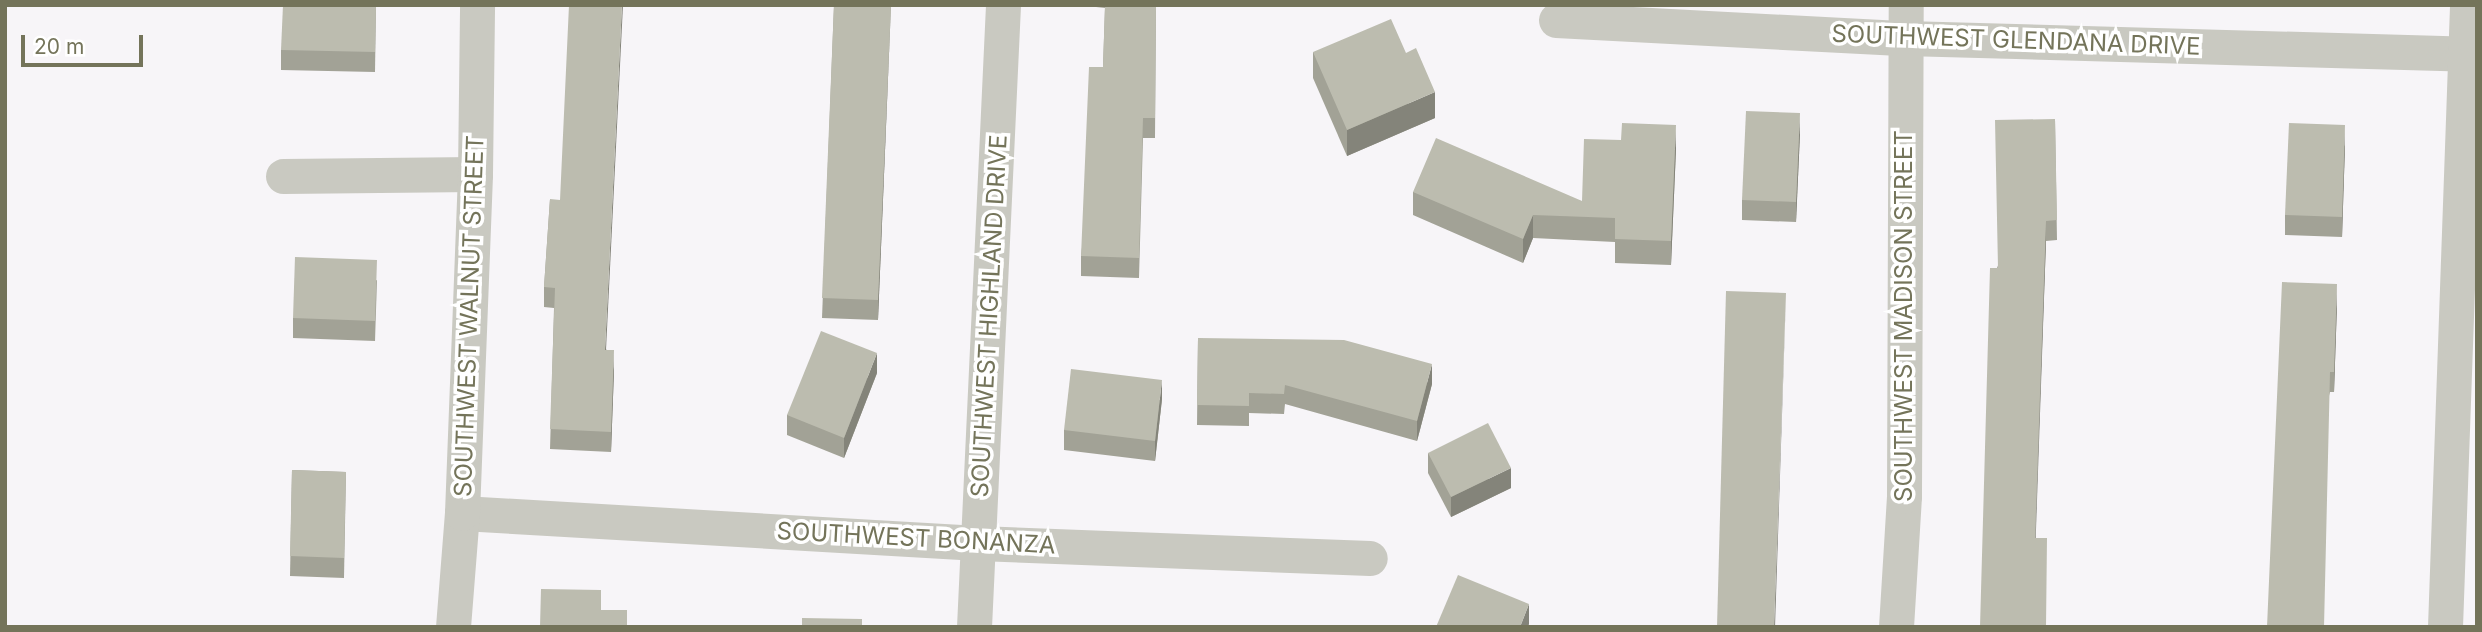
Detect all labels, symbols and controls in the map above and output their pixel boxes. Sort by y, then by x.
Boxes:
street label: SOUTHWEST GLENDANA DRIVE [1831,19,2201,61]
scale bar [24,21,147,65]
text: 20 m [34,34,84,59]
street label: SOUTHWEST MADISON STREET [1890,130,1918,502]
street label: SOUTHWEST HIGHLAND DRIVE [965,134,1013,498]
street label: SOUTHWEST WALNUT STREET [448,135,490,497]
street label: SOUTHWEST BONANZA [776,516,1056,560]

